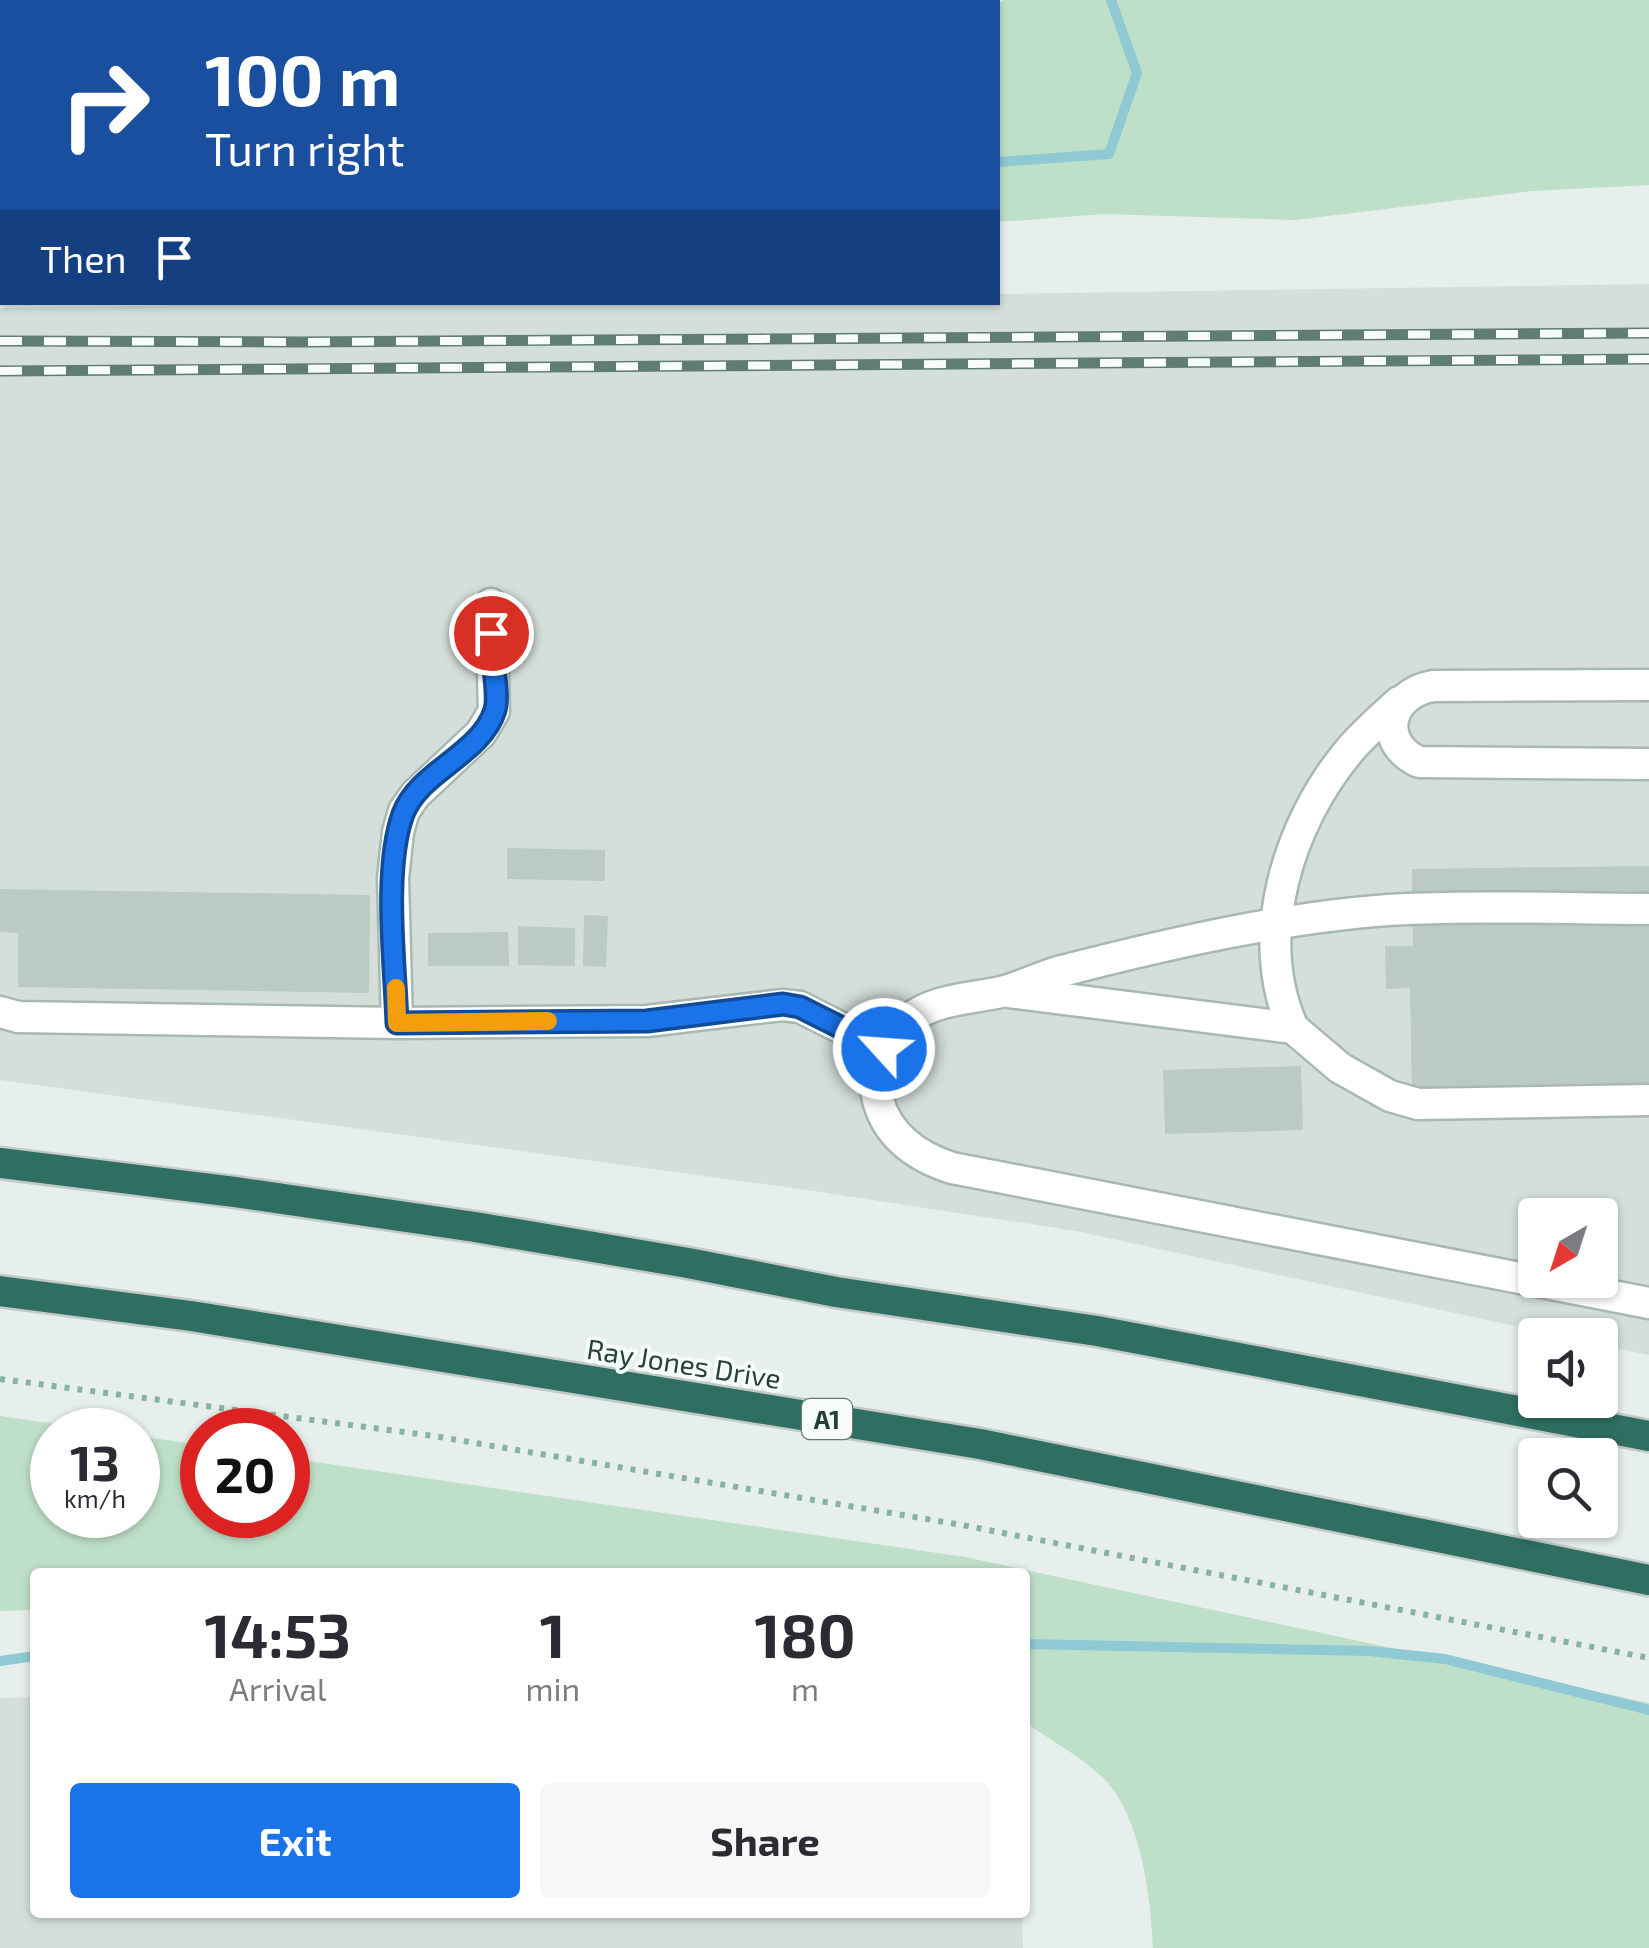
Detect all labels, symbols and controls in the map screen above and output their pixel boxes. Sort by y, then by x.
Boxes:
text: 100 m [205,36,400,120]
icon: right [40,40,170,170]
text: Turn right [205,121,405,175]
icon: arrive [147,230,202,285]
text: Then [40,235,127,281]
pin [449,591,534,676]
icon: arrive [464,606,519,661]
position arrow [832,997,936,1101]
north arrow [1518,1198,1618,1298]
map controls [1518,1198,1618,1538]
button: sound [1518,1318,1618,1418]
street label: Ray Jones Drive [584,1331,784,1395]
road number: A1 [802,1399,852,1439]
speed limit sign: 20 [180,1408,310,1538]
text: 13 [70,1431,120,1491]
button: search [1518,1438,1618,1538]
text: km/h [64,1483,126,1513]
text: 14:53 [204,1598,351,1670]
text: 1 [540,1598,566,1670]
text: 180 [754,1598,856,1670]
text: Arrival [229,1669,326,1707]
text: min [525,1669,580,1707]
text: m [791,1669,819,1707]
button: Exit [70,1783,520,1898]
button: Share [540,1783,990,1898]

